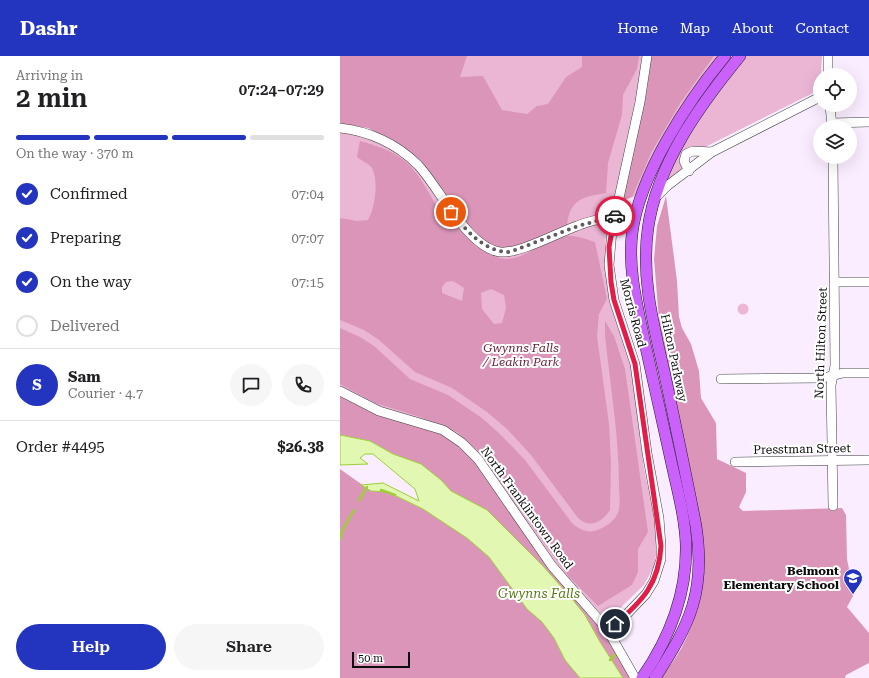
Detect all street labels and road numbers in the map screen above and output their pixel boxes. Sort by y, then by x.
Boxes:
street label: Morris Road [617,277,649,349]
street label: North Hilton Street [812,286,830,399]
street label: Hilton Parkway [658,313,690,404]
street label: Presstman Street [753,441,851,457]
street label: North Franklintown Road [478,444,576,572]

